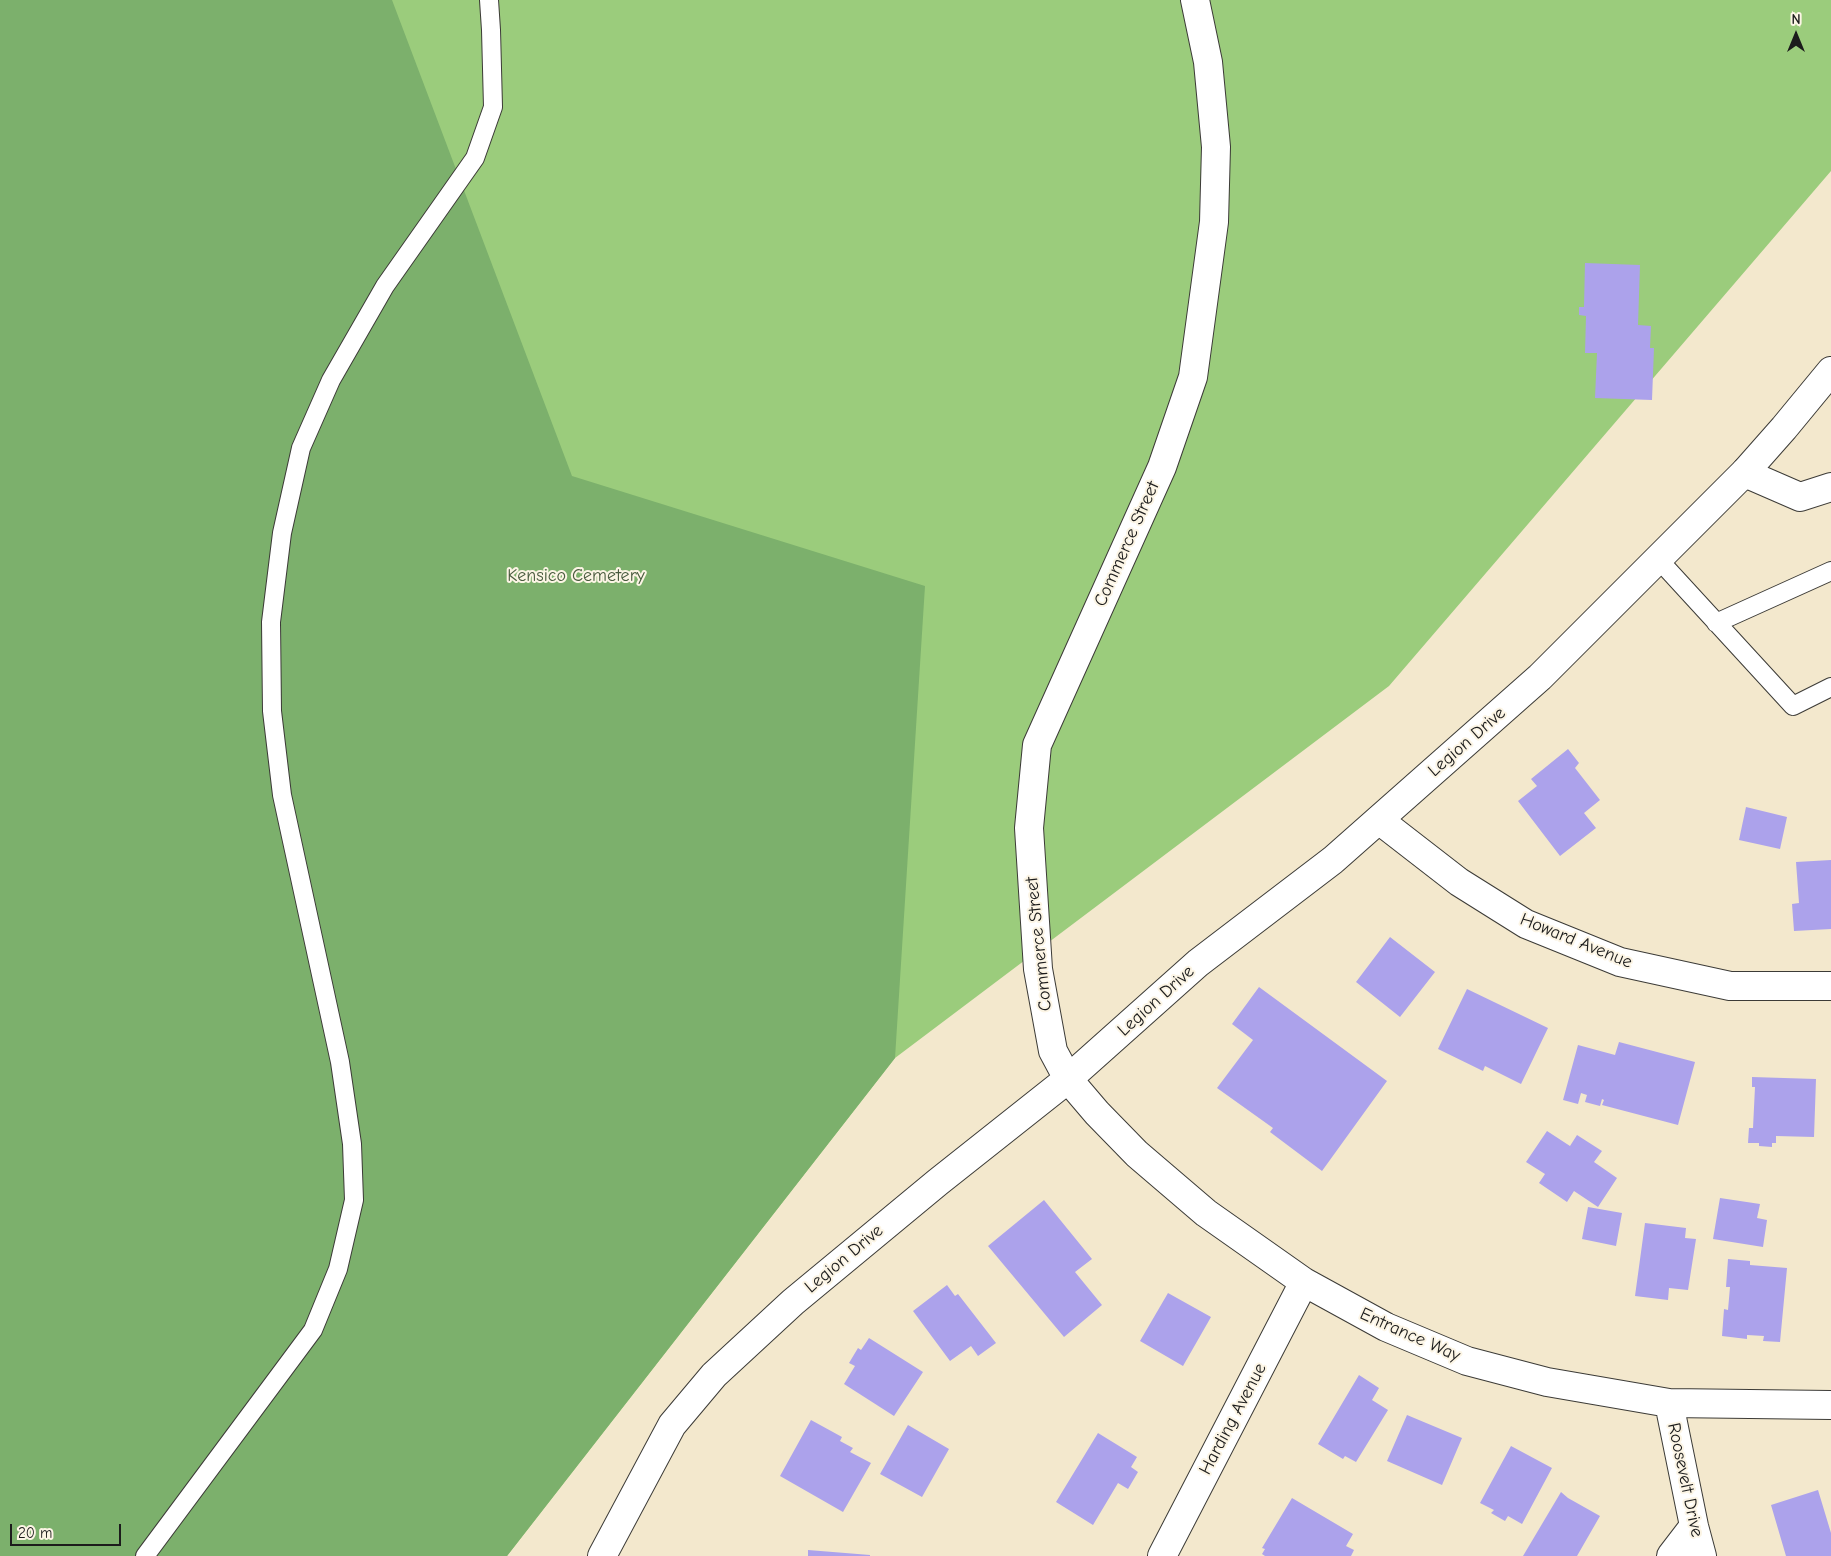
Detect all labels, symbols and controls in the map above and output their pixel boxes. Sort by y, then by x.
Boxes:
north arrow [1771,10,1821,60]
text: N [1791,11,1801,28]
street label: Commerce Street [1090,478,1164,610]
park label: Kensico Cemetery [507,565,645,587]
street label: Legion Drive [1424,703,1510,781]
street label: Commerce Street [1021,876,1057,1012]
street label: Howard Avenue [1517,909,1635,973]
street label: Legion Drive [1113,961,1199,1041]
street label: Legion Drive [800,1220,888,1298]
street label: Entrance Way [1357,1303,1463,1367]
street label: Harding Avenue [1195,1360,1271,1478]
street label: Roosevelt Drive [1662,1421,1708,1539]
scale bar [12,1514,124,1546]
text: 20 m [18,1524,52,1542]

